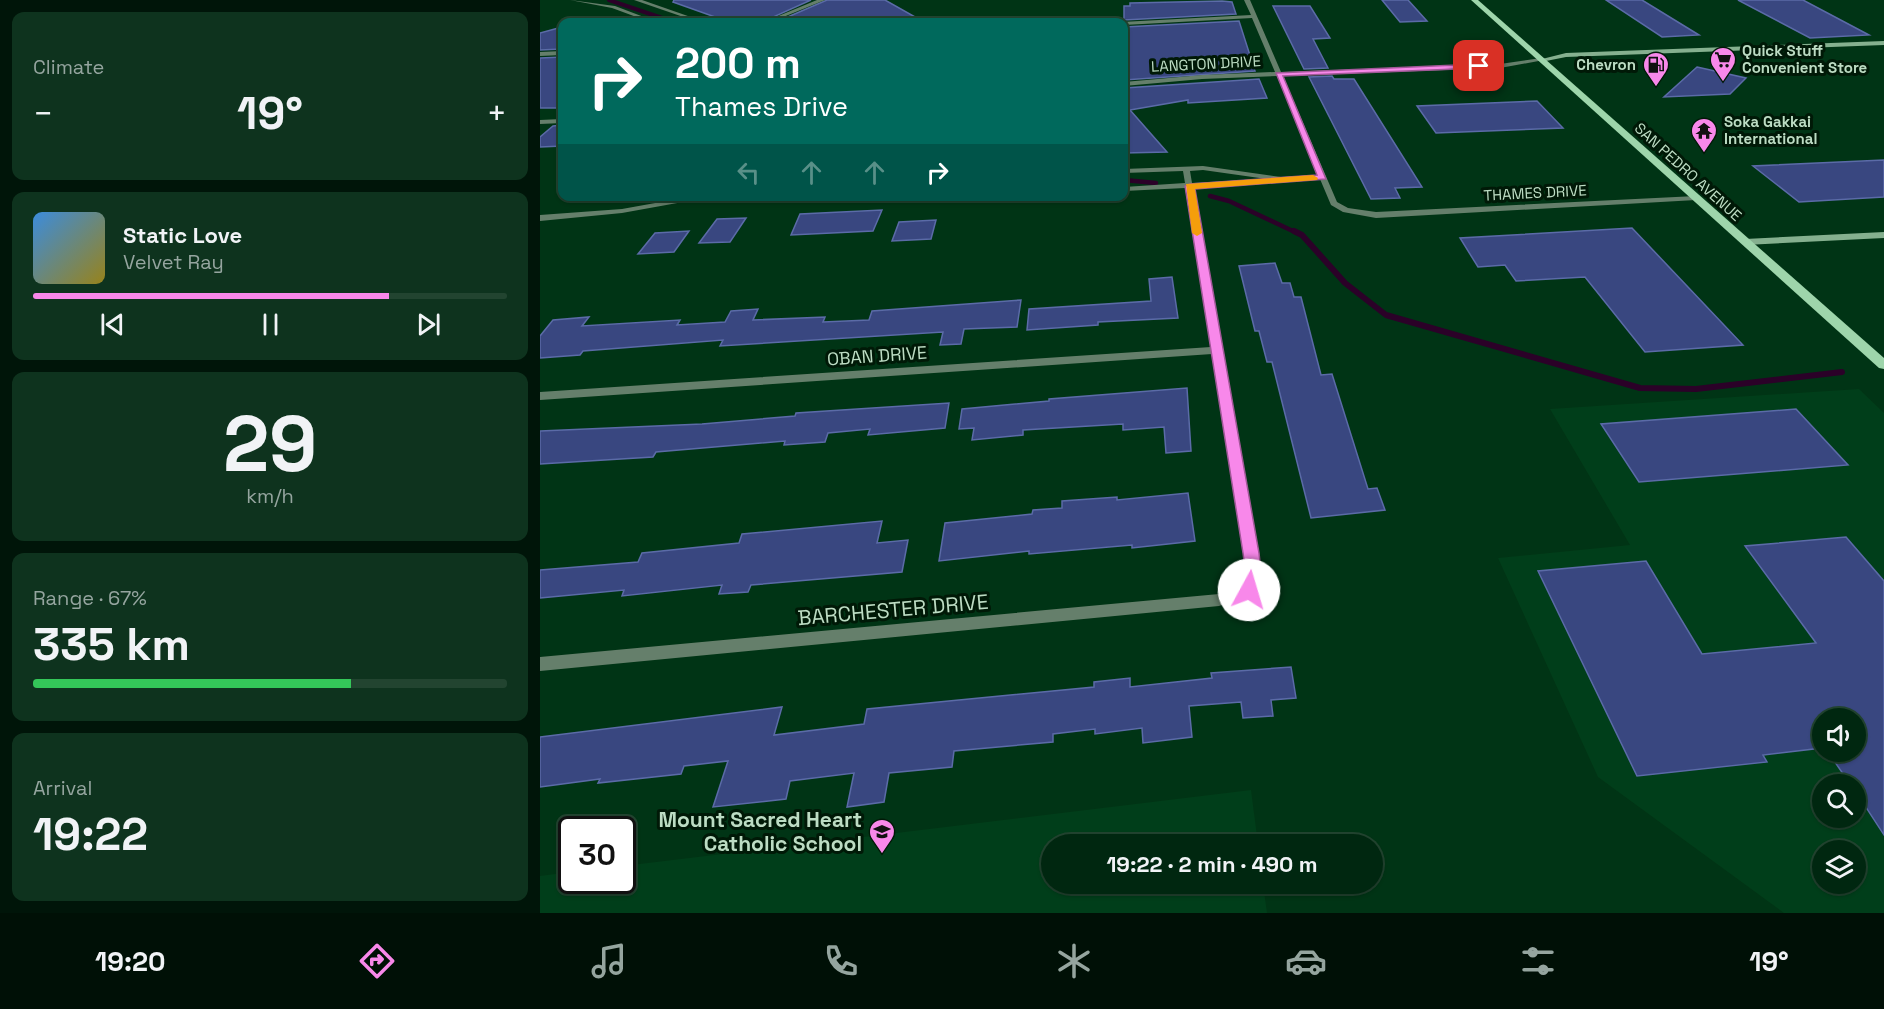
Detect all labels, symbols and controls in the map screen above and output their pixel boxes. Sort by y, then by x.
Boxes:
text: 200 m [675,37,801,90]
pin [1453,40,1504,91]
place label: Quick Stuff Convenient Store [1742,41,1868,77]
icon: right [576,42,654,120]
supermarket icon: Quick Stuff Convenient Store [1708,45,1738,83]
icon: arrive [1462,49,1495,82]
fuel station icon: Chevron [1641,50,1671,88]
street label: LANGTON DRIVE [1150,51,1261,76]
text: Climate [33,54,104,80]
place label: Chevron [1576,55,1636,74]
text: 19° [237,85,303,142]
text: Thames Drive [675,89,848,124]
text: − [33,93,53,135]
text: + [487,93,507,135]
place label: Soka Gakkai International [1724,112,1817,148]
temple icon: Soka Gakkai International [1689,116,1719,154]
street label: SAN PEDRO AVENUE [1631,118,1746,225]
icon: left [732,156,765,189]
icon: ahead [795,156,828,189]
icon: ahead [858,156,891,189]
icon: right [921,156,954,189]
street label: THAMES DRIVE [1483,180,1587,205]
text: Static Love [123,221,242,249]
text: Velvet Ray [123,249,224,275]
icon: previous [96,308,129,341]
icon: pause [254,308,287,341]
icon: next [412,308,445,341]
street label: OBAN DRIVE [826,341,928,370]
text: 29 [223,394,317,494]
text: km/h [246,483,294,509]
position arrow [1217,558,1281,622]
text: Range · 67% [33,585,147,611]
street label: BARCHESTER DRIVE [796,588,990,631]
text: 335 km [33,616,190,673]
map controls [1812,708,1866,894]
button: sound [1812,708,1866,762]
button: search [1812,774,1866,828]
text: Arrival [33,775,92,801]
text: 19:22 [33,806,148,863]
place label: Mount Sacred Heart Catholic School [658,806,862,857]
speed limit sign: 30 [558,816,636,894]
school or university icon: Mount Sacred Heart Catholic School [867,817,897,855]
button: layers [1812,840,1866,894]
text: 19:22 · 2 min · 490 m [1106,850,1318,878]
icon: directions [356,940,398,982]
icon: music [588,940,630,982]
icon: phone [820,940,862,982]
icon: climate [1053,940,1095,982]
icon: car [1285,940,1327,982]
icon: filters [1517,940,1559,982]
text: 19:20 [95,944,166,979]
text: 19° [1749,944,1789,979]

